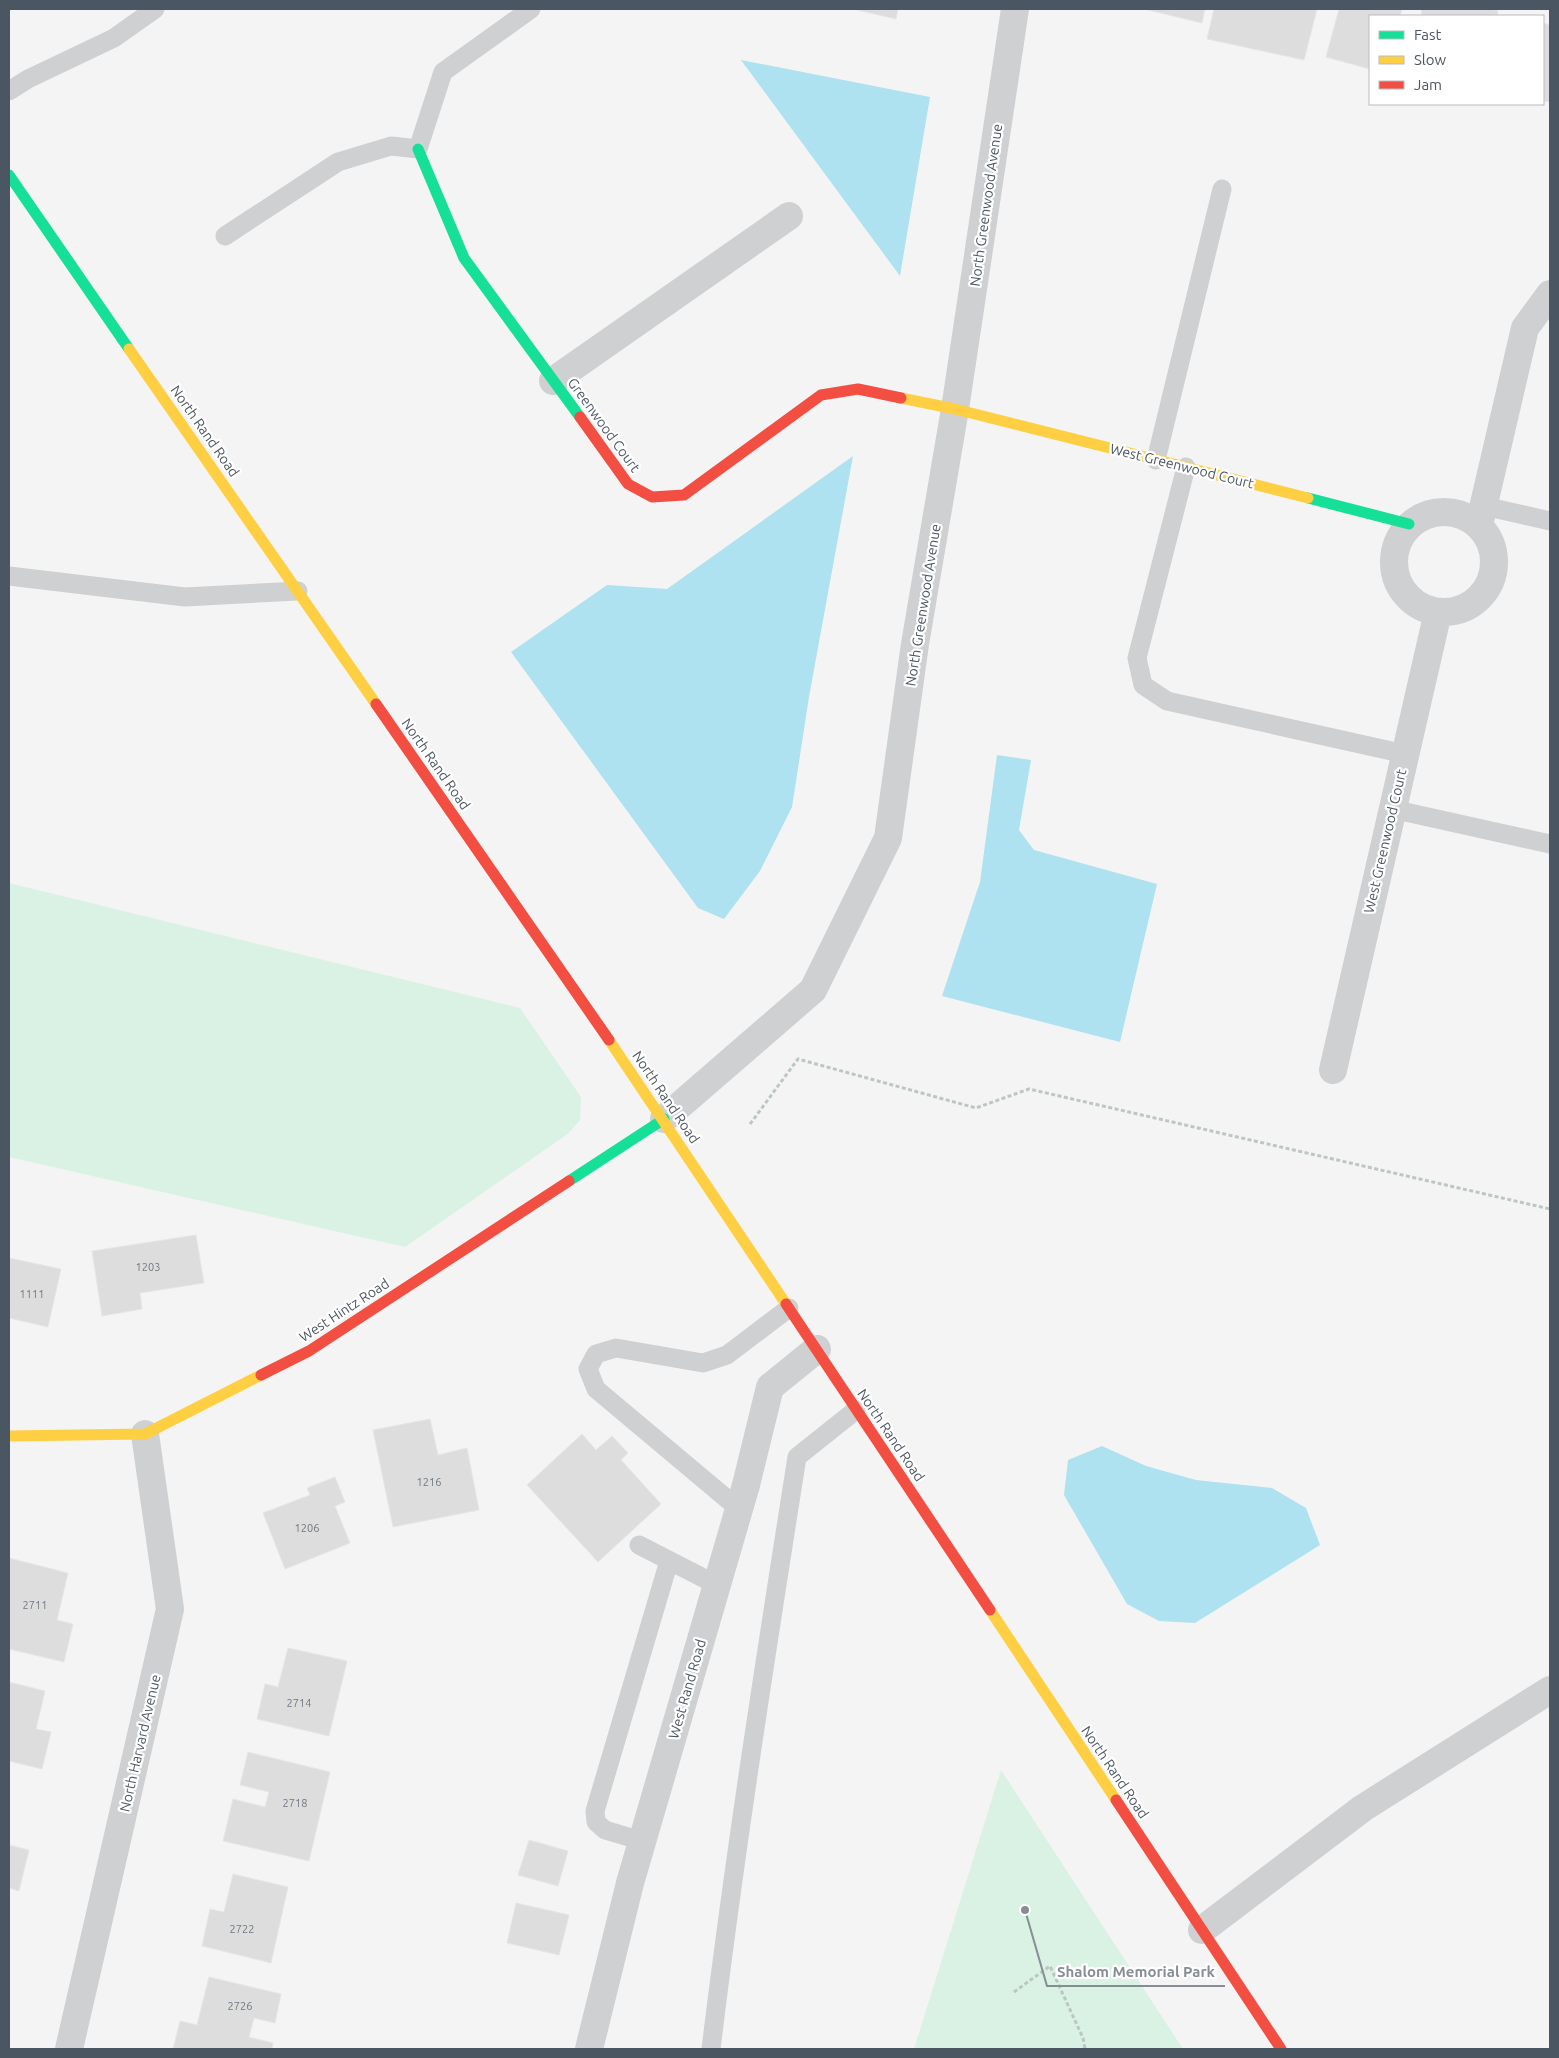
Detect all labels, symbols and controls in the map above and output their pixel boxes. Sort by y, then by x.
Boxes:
legend [1369,15,1544,105]
text: Fast [1414,26,1442,43]
text: Slow [1414,51,1447,68]
text: Jam [1414,76,1442,93]
street label: North Greenwood Avenue [967,123,1005,287]
street label: Greenwood Court [565,375,644,475]
street label: North Rand Road [168,382,242,480]
street label: West Greenwood Court [1109,440,1256,492]
street label: North Greenwood Avenue [902,523,944,687]
street label: North Rand Road [399,715,473,813]
street label: West Greenwood Court [1361,767,1409,915]
street label: North Rand Road [629,1048,703,1146]
house number: 1203 [136,1261,160,1273]
street label: West Hintz Road [296,1275,392,1345]
house number: 1111 [20,1288,44,1300]
street label: North Rand Road [854,1386,928,1484]
house number: 1216 [417,1476,441,1488]
house number: 1206 [295,1522,319,1534]
house number: 2711 [23,1599,47,1611]
street label: West Rand Road [665,1637,709,1741]
street label: North Harvard Avenue [116,1673,164,1813]
house number: 2714 [287,1697,311,1709]
street label: North Rand Road [1078,1723,1152,1821]
house number: 2718 [283,1797,307,1809]
house number: 2722 [230,1923,254,1935]
callout: Shalom Memorial Park [1047,1956,1225,1986]
text: Shalom Memorial Park [1057,1963,1216,1980]
house number: 2726 [228,2000,252,2012]

